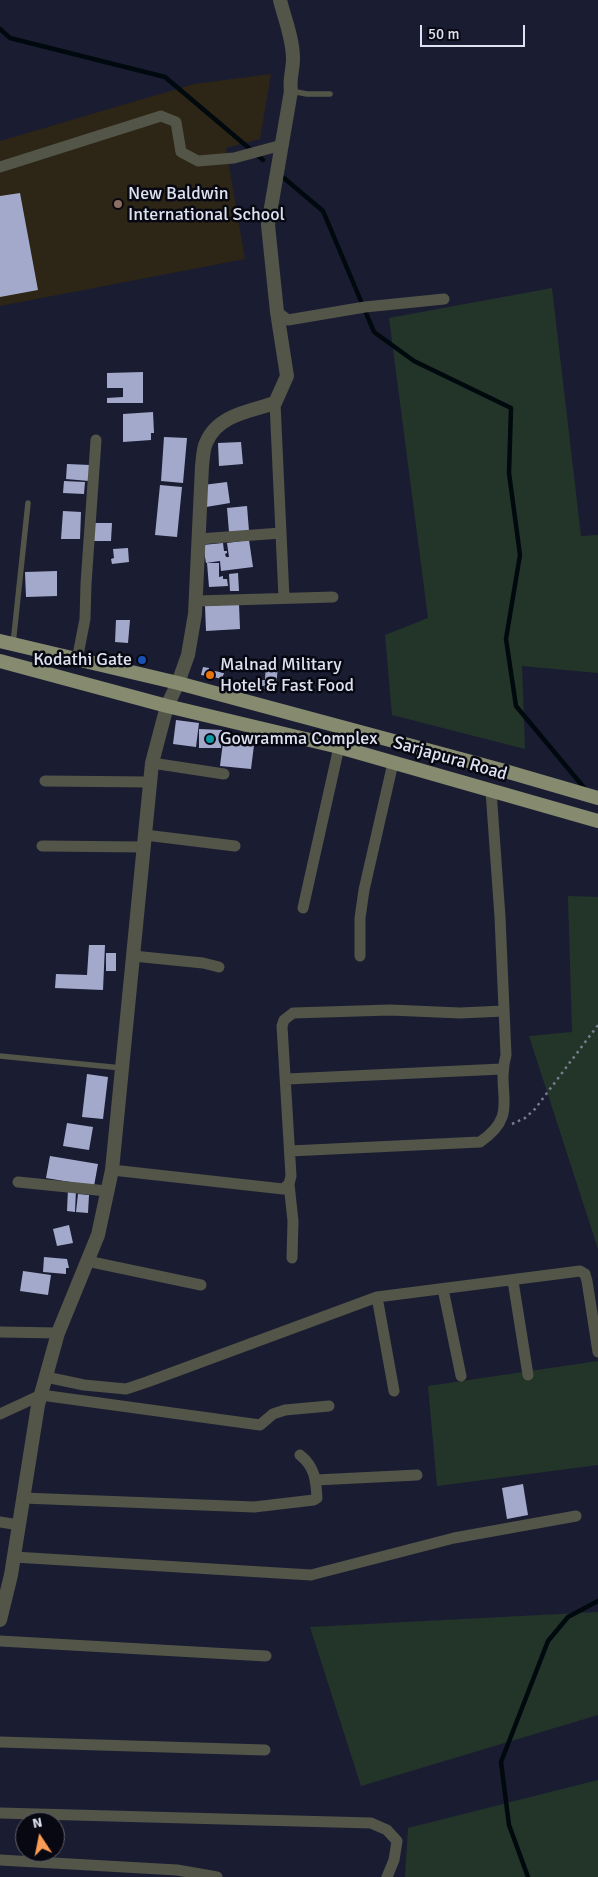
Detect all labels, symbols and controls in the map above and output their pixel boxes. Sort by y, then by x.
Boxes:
scale bar [423,15,528,47]
text: 50 m [428,25,459,43]
place label: New Baldwin International School [128,183,285,225]
marker: New Baldwin International School [112,198,124,210]
place label: Kodathi Gate [33,649,132,671]
marker: Kodathi Gate [136,654,148,666]
place label: Malnad Military Hotel & Fast Food [220,654,354,696]
marker: Malnad Military Hotel & Fast Food [204,669,216,681]
place label: Gowramma Complex [220,728,378,750]
street label: Sarjapura Road [390,732,510,786]
marker: Gowramma Complex [204,733,216,745]
north arrow [15,1812,65,1862]
text: N [31,1813,44,1832]

